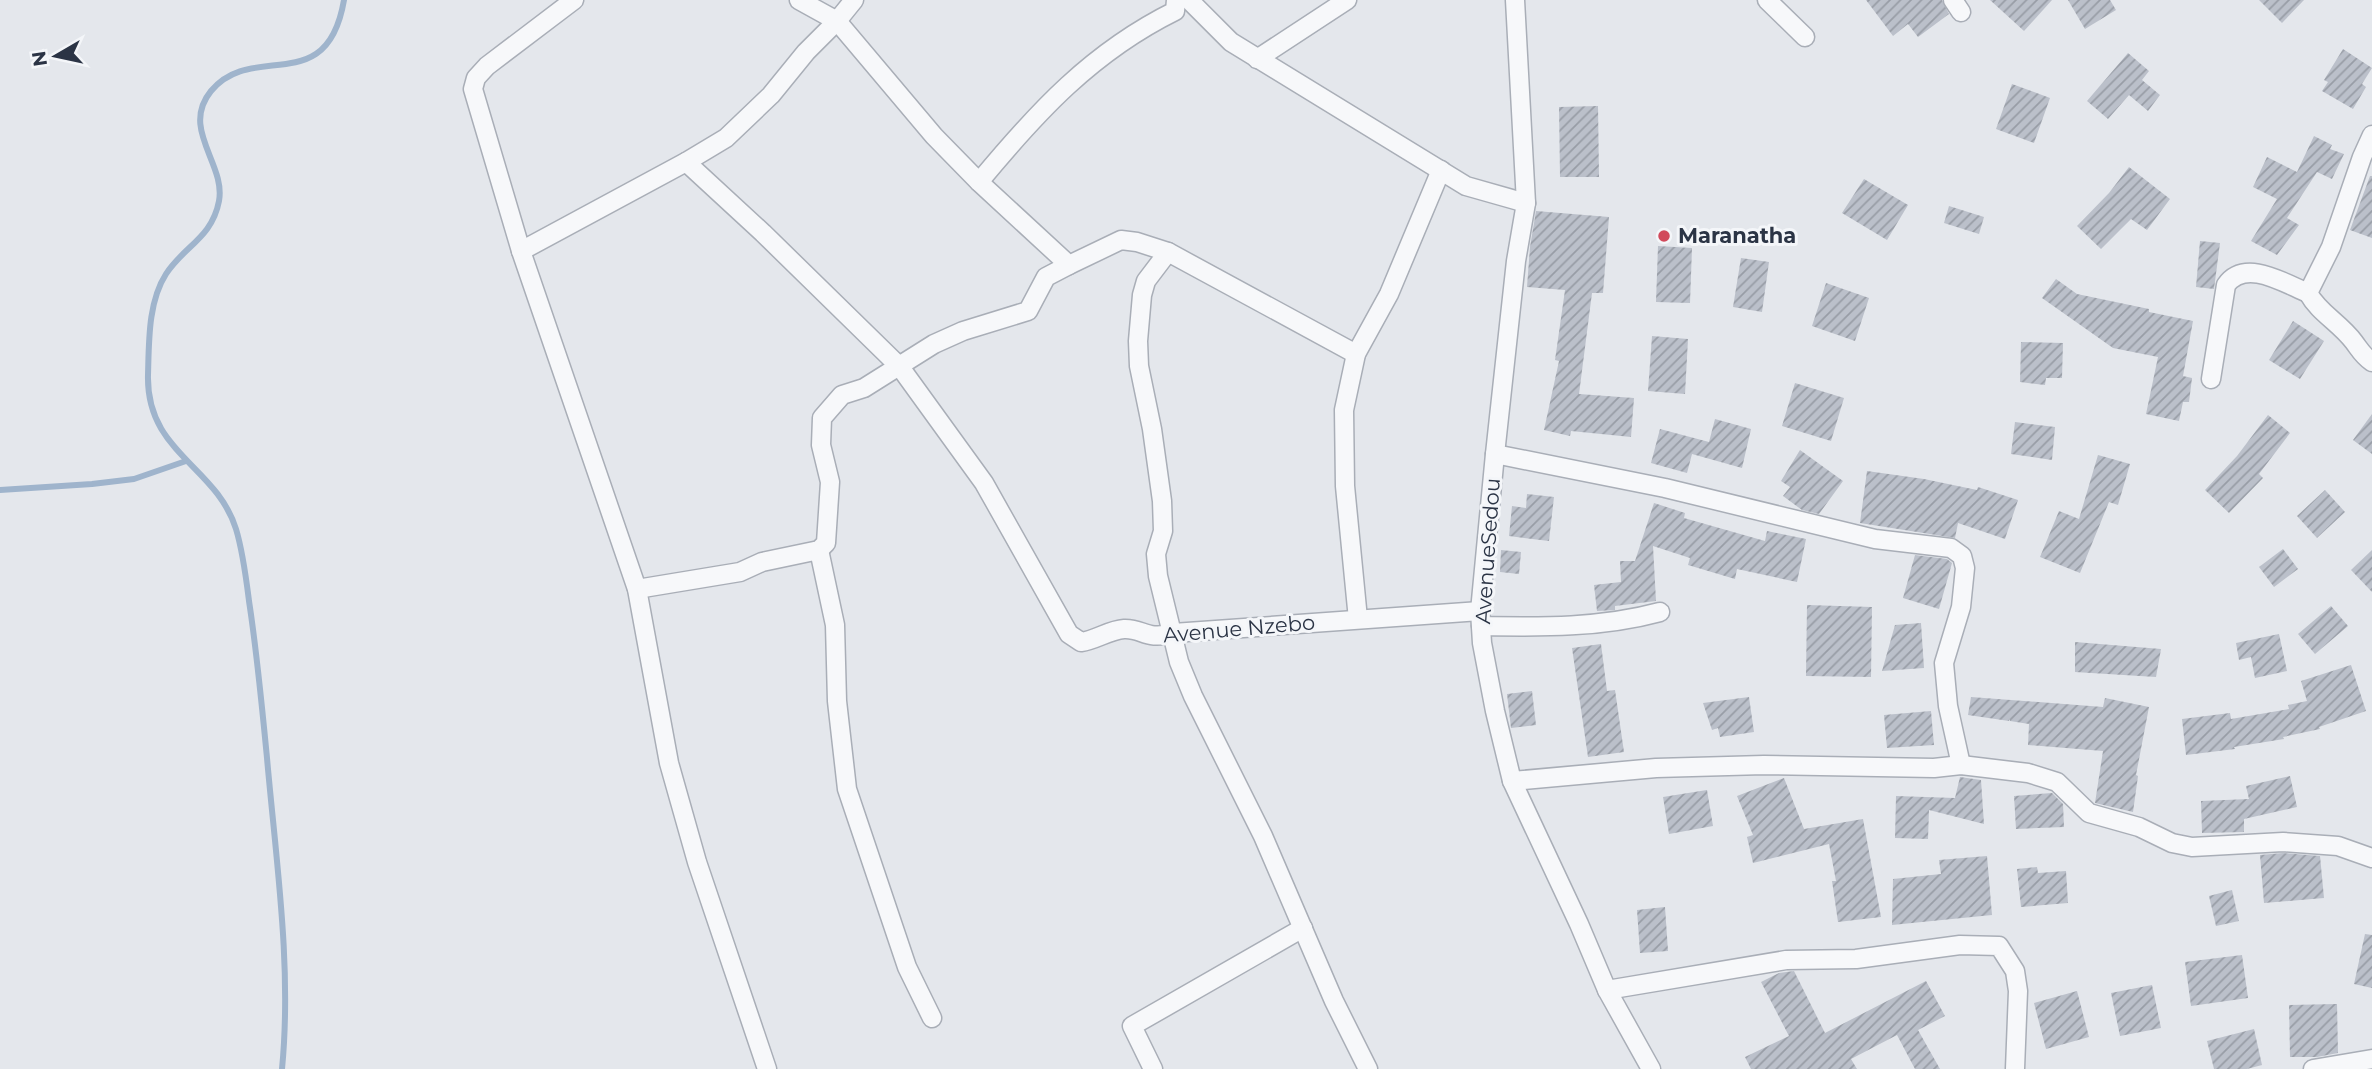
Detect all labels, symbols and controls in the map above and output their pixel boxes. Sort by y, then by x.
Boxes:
north arrow [21,21,91,91]
text: N [27,49,52,68]
place label: Maranatha [1678,223,1796,248]
marker: Maranatha [1656,228,1672,244]
street label: AvenueSedou [1470,477,1505,625]
street label: Avenue Nzebo [1162,609,1316,648]

